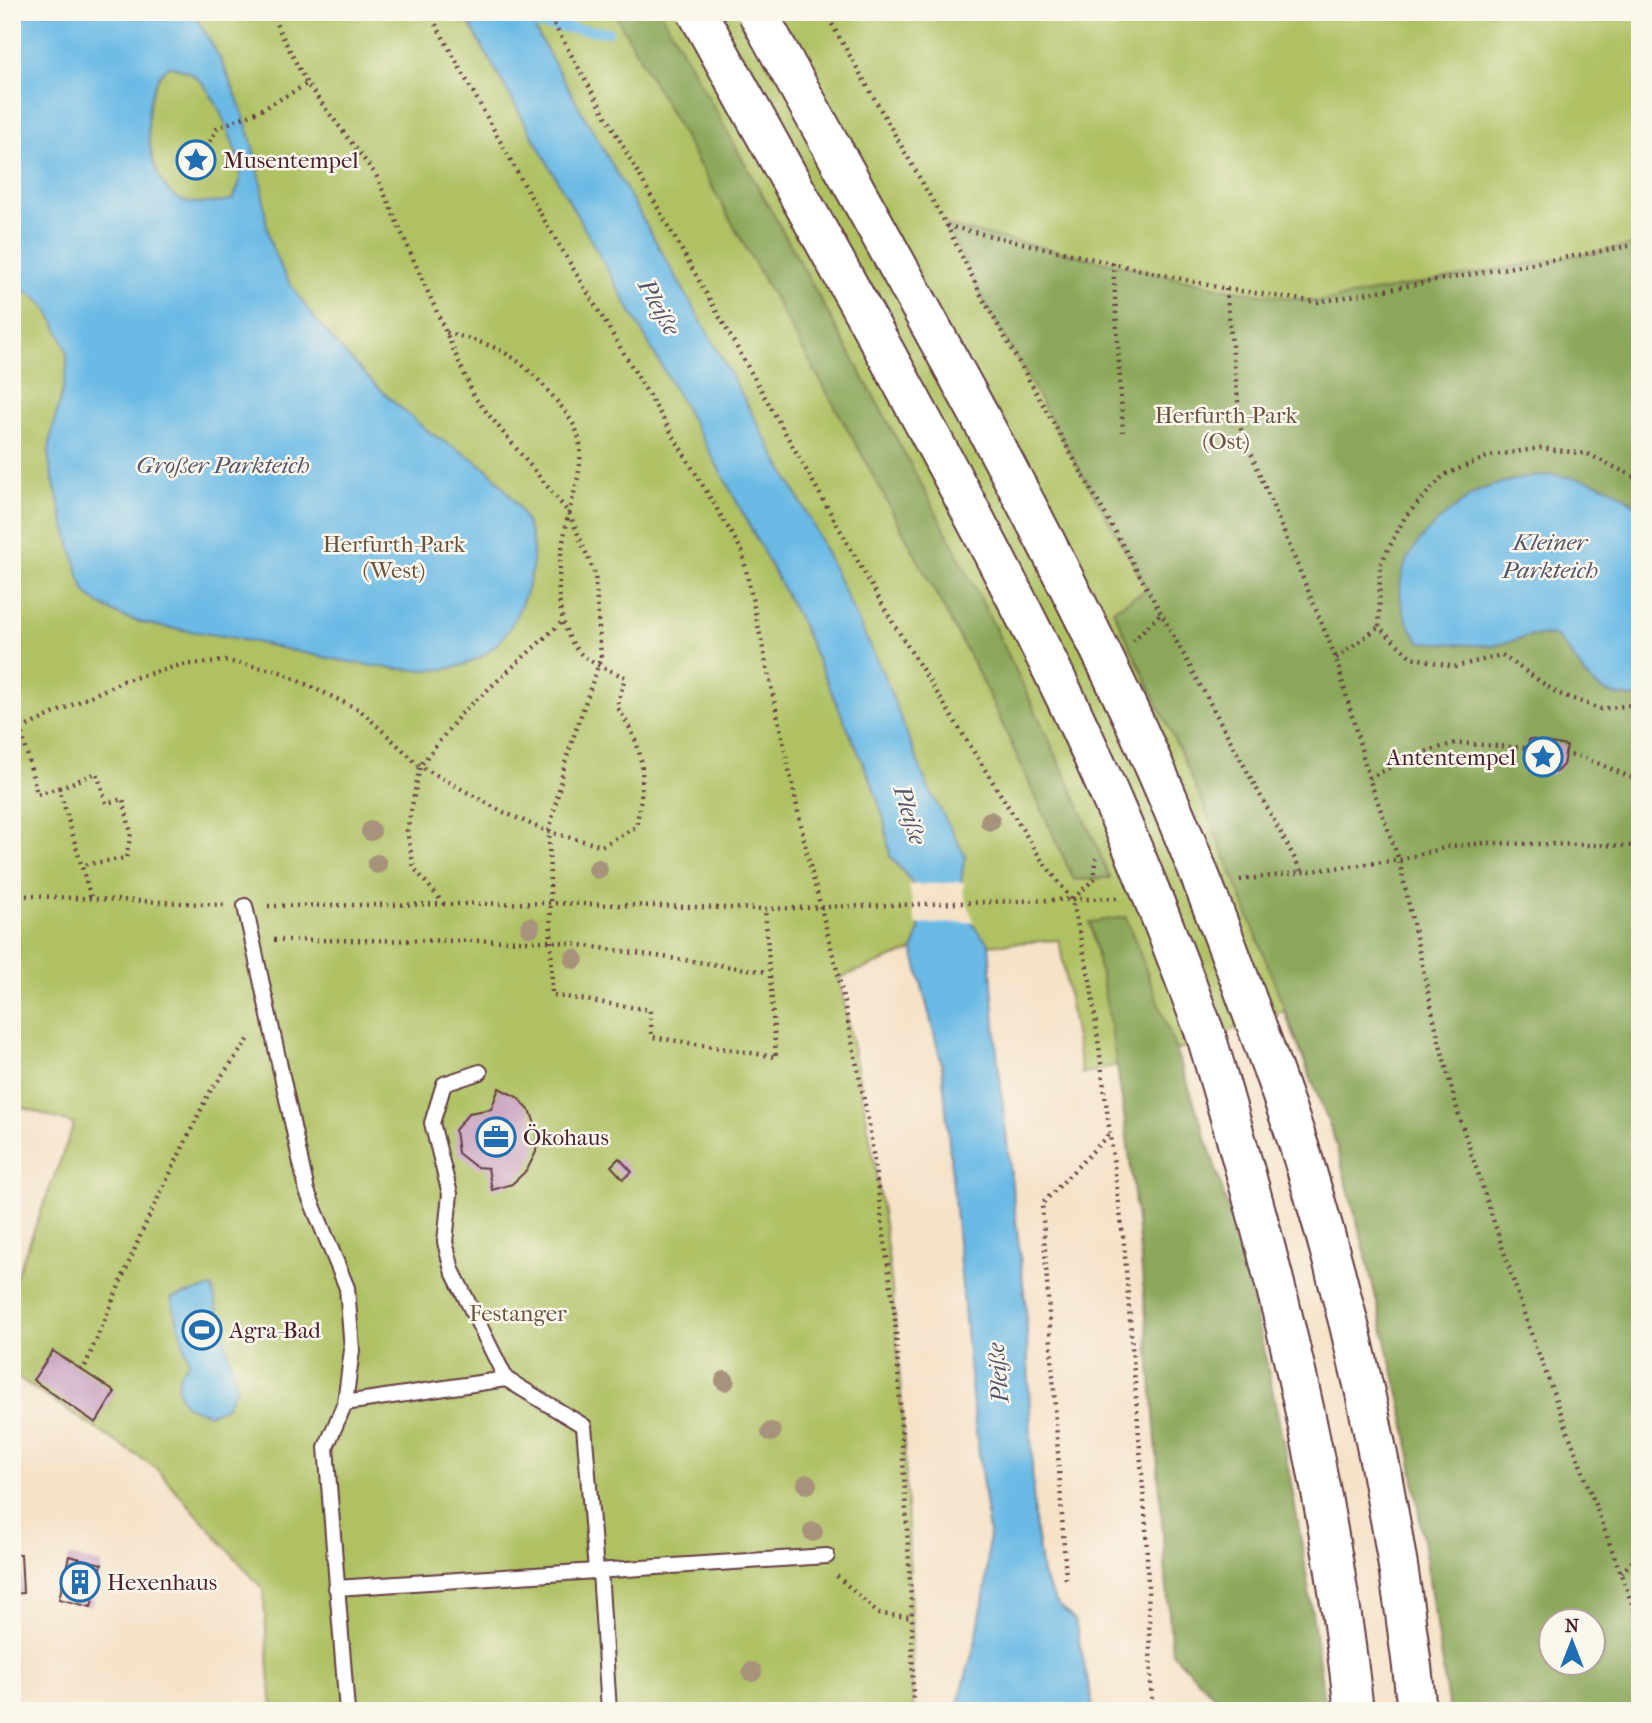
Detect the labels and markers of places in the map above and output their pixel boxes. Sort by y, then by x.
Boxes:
place icon: Musentempel [175,139,217,181]
place label: Musentempel [223,147,359,174]
place icon: Antentempel [1522,736,1564,778]
place label: Antentempel [1385,744,1517,771]
office icon: Ökohaus [475,1116,517,1158]
place label: Ökohaus [523,1124,609,1151]
sports icon: Agra-Bad [181,1309,223,1351]
place label: Agra-Bad [228,1317,321,1344]
building icon: Hexenhaus [59,1561,101,1603]
place label: Hexenhaus [107,1569,217,1596]

